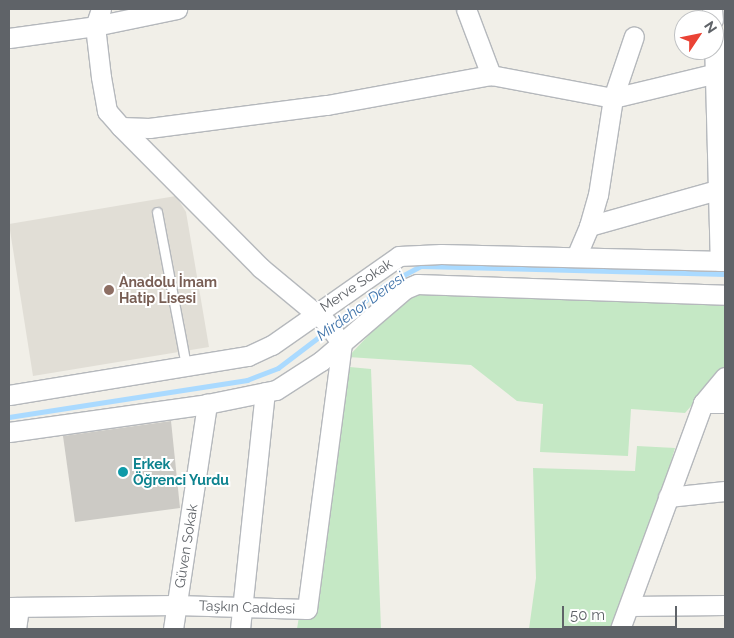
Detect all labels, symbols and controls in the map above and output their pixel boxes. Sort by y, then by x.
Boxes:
north arrow [674,10,724,60]
text: N [701,18,720,36]
street label: Merve Sokak [317,255,395,315]
water label: Mirdehor Deresi [313,269,409,345]
place label: Anadolu İmam Hatip Lisesi [119,274,217,306]
marker: Anadolu İmam Hatip Lisesi [103,284,115,296]
place label: Erkek Öğrenci Yurdu [133,456,230,488]
marker: Erkek Öğrenci Yurdu [117,466,129,478]
street label: Güven Sokak [171,503,201,589]
scale bar [564,596,679,628]
street label: Taşkın Caddesi [199,597,295,617]
text: 50 m [570,606,605,624]

